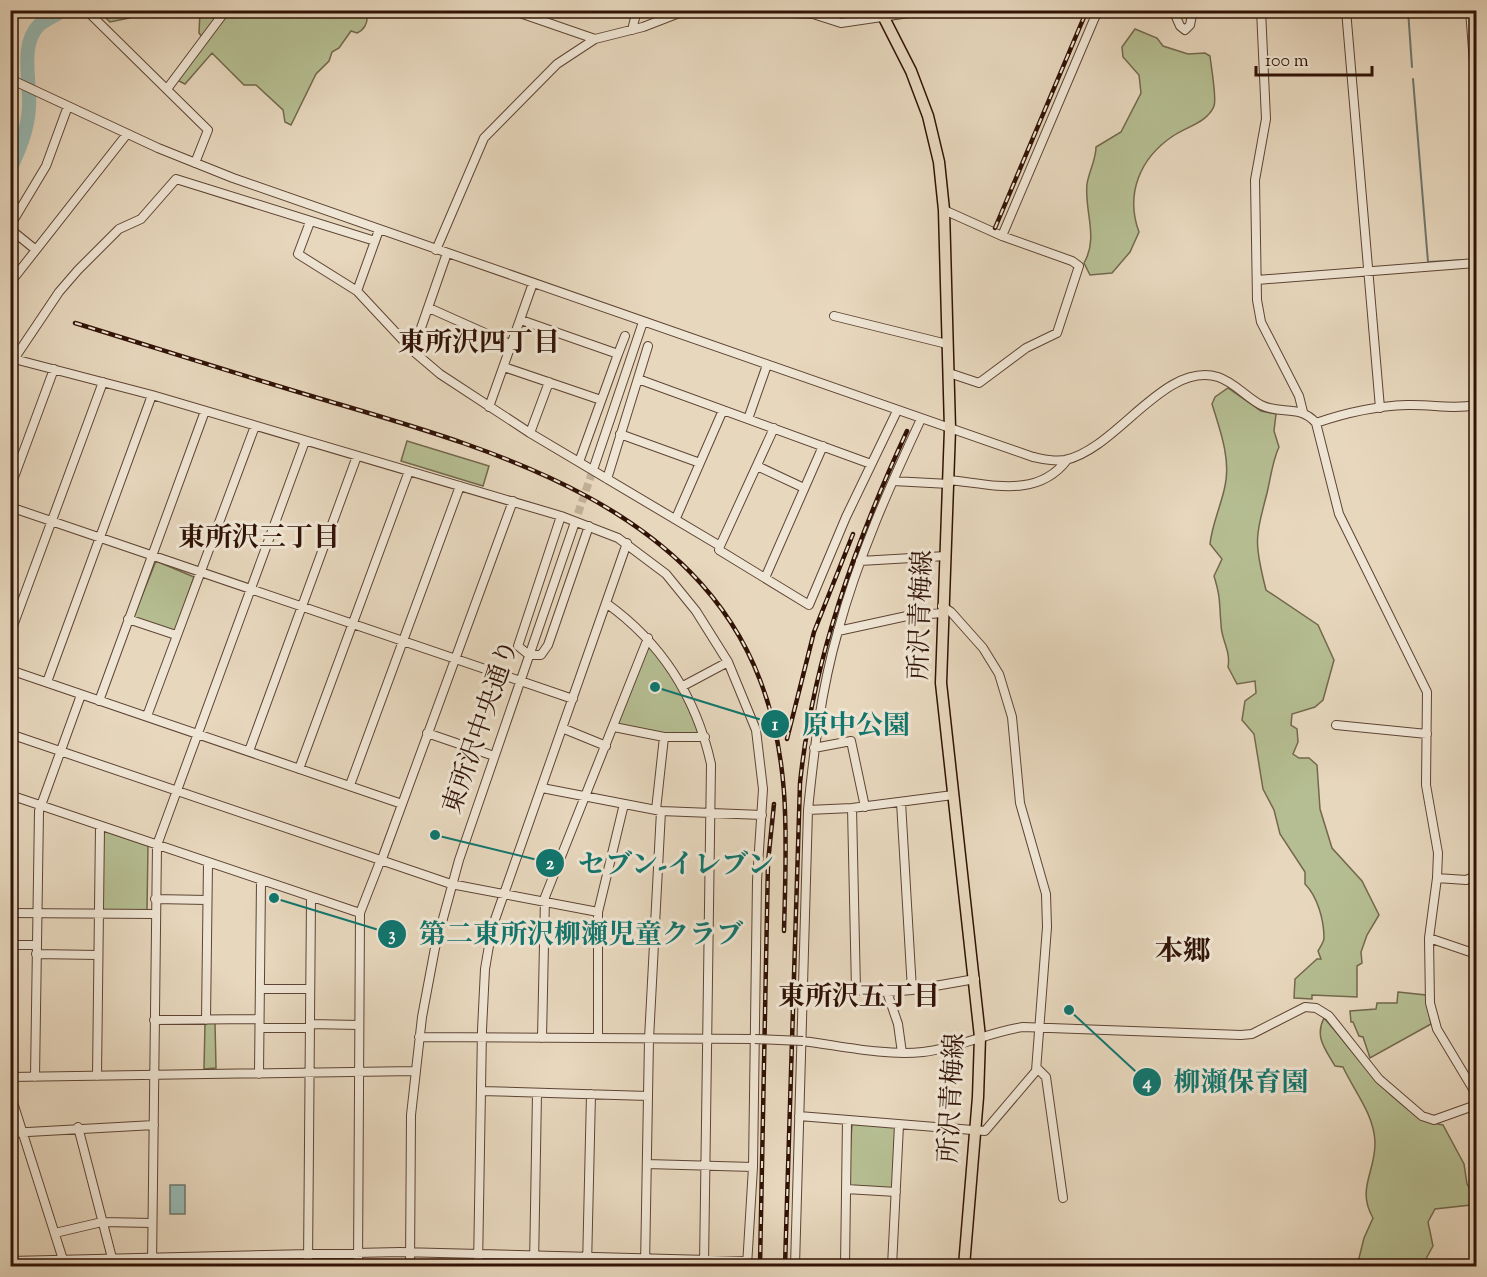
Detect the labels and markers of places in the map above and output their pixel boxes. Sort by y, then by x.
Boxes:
callout: 原中公園 [760,702,922,747]
callout: セブン-イレブン [535,841,787,886]
callout: 第二東所沢柳瀬児童クラブ [377,911,755,956]
callout: 柳瀬保育園 [1132,1059,1321,1104]

